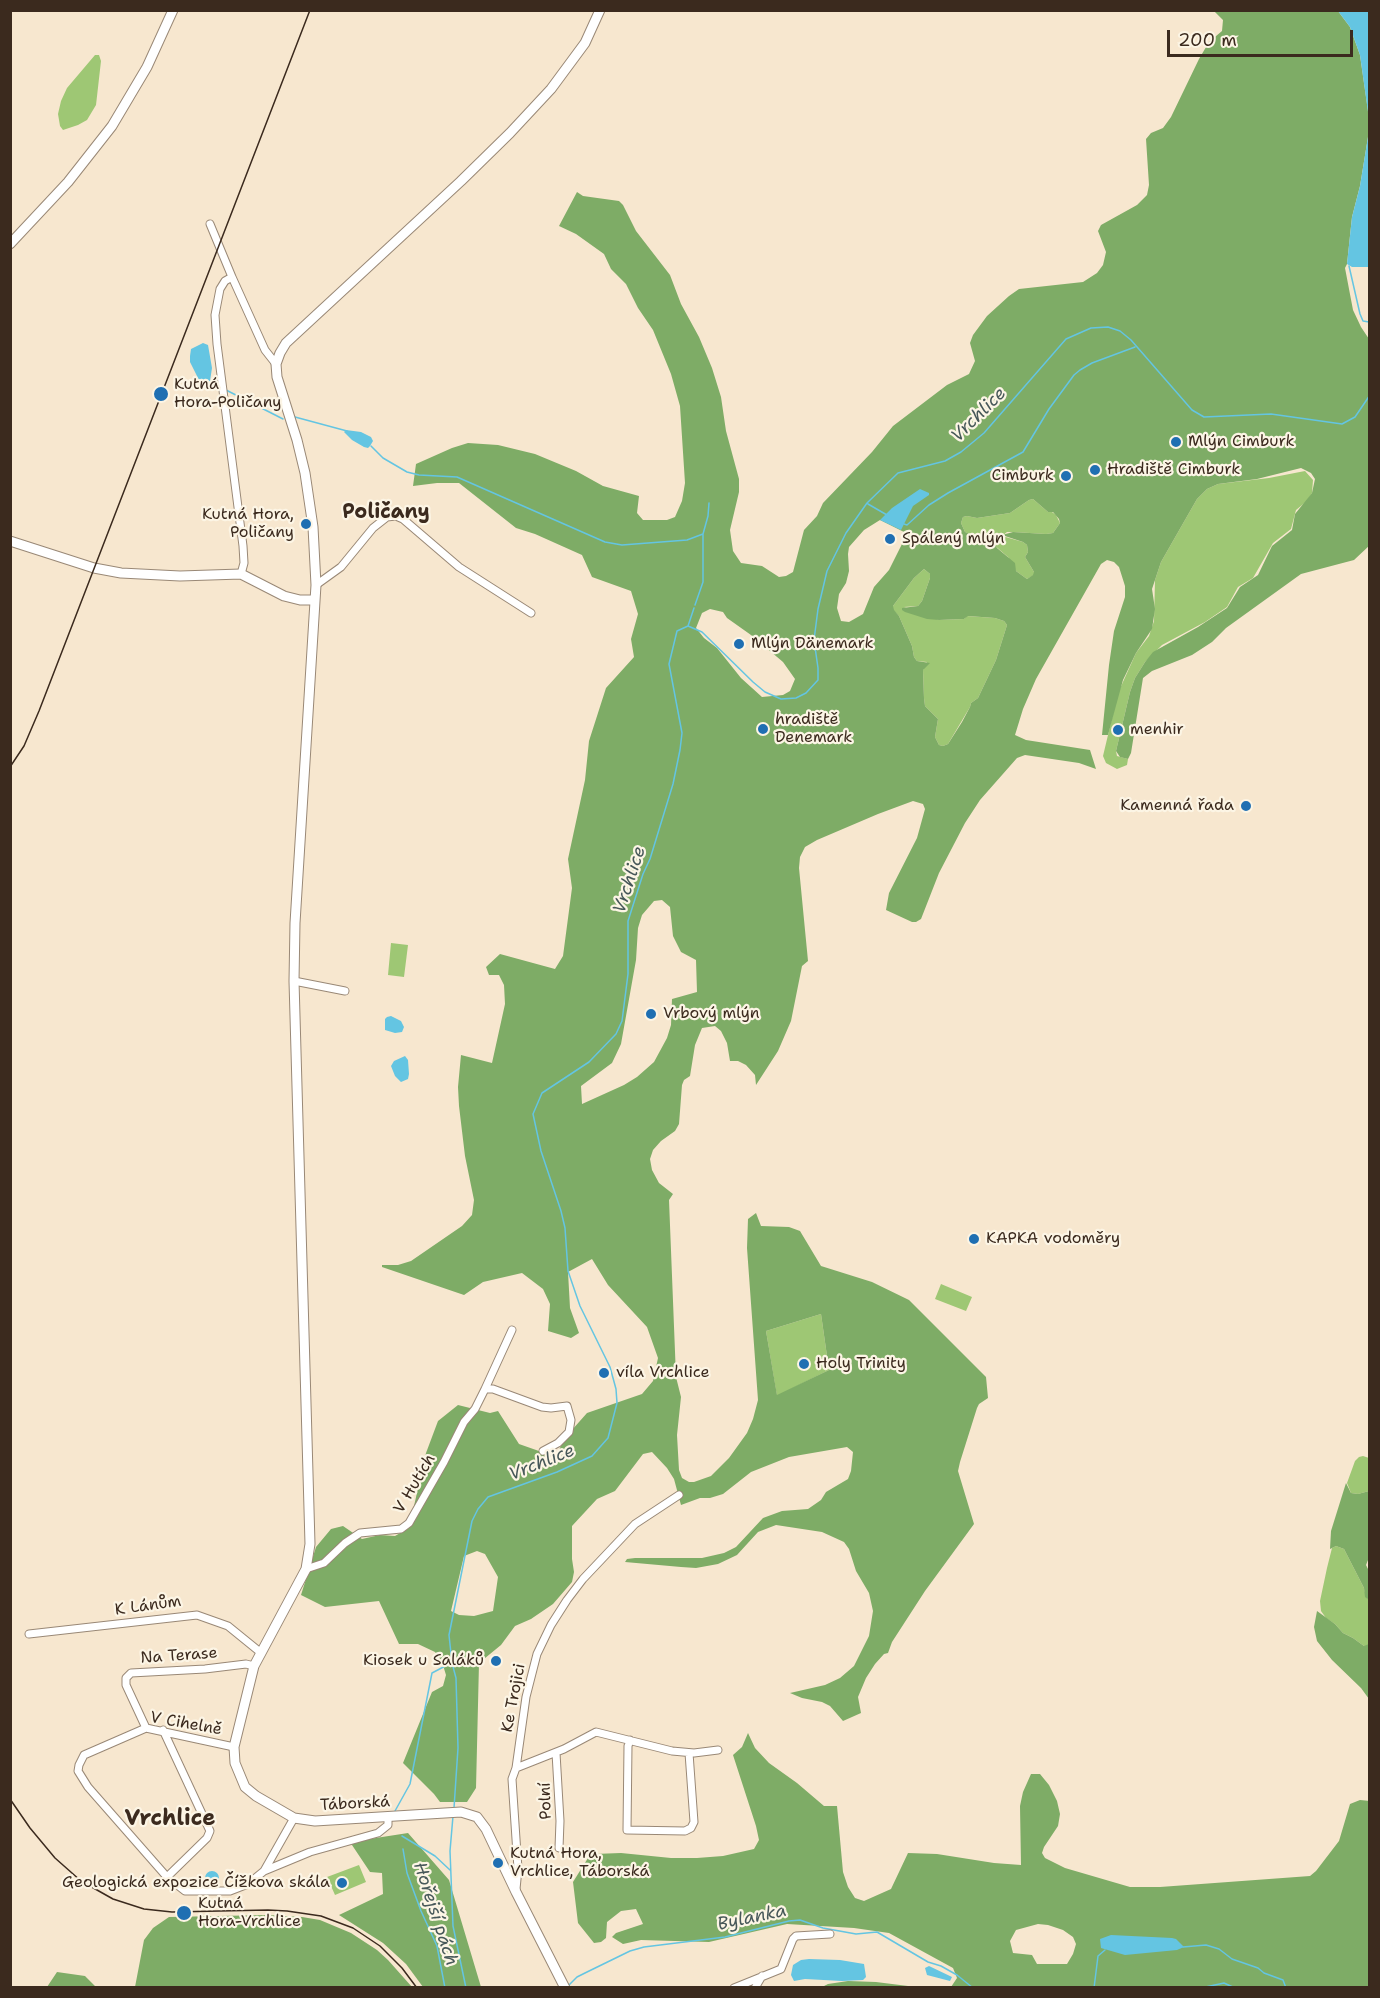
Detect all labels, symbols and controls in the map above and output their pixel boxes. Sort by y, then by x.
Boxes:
scale bar [1170,18,1356,56]
text: 200 m [1178,28,1237,52]
place label: Kutná Hora-Poličany [174,375,282,413]
water label: Vrchlice [947,383,1011,447]
marker: Kutná Hora-Poličany [152,385,170,403]
place label: Mlýn Cimburk [1188,432,1295,452]
marker: Mlýn Cimburk [1169,435,1183,449]
place label: Hradiště Cimburk [1107,460,1240,480]
marker: Hradiště Cimburk [1088,463,1102,477]
place label: Cimburk [991,466,1054,486]
marker: Cimburk [1059,469,1073,483]
district label: Poličany [342,501,430,525]
place label: Kutná Hora, Poličany [202,505,294,543]
marker: Kutná Hora, Poličany [299,517,313,531]
place label: Spálený mlýn [902,529,1005,549]
marker: Spálený mlýn [883,532,897,546]
place label: Mlýn Dänemark [751,634,874,654]
marker: Mlýn Dänemark [732,637,746,651]
place label: hradiště Denemark [775,710,852,748]
place label: menhir [1130,720,1184,740]
marker: hradiště Denemark [756,722,770,736]
marker: menhir [1111,723,1125,737]
place label: Kamenná řada [1120,796,1234,816]
marker: Kamenná řada [1239,799,1253,813]
water label: Vrchlice [609,844,651,916]
place label: Vrbový mlýn [663,1004,760,1024]
marker: Vrbový mlýn [644,1007,658,1021]
place label: KAPKA vodoměry [986,1229,1120,1249]
marker: KAPKA vodoměry [967,1232,981,1246]
place label: Holy Trinity [816,1354,906,1374]
marker: Holy Trinity [797,1357,811,1371]
place label: víla Vrchlice [616,1363,710,1383]
marker: víla Vrchlice [597,1366,611,1380]
water label: Vrchlice [506,1440,578,1486]
street label: V Hutích [390,1451,440,1517]
street label: K Lánům [114,1592,182,1620]
street label: Na Terase [140,1644,218,1668]
place label: Kiosek u Saláků [363,1651,484,1671]
marker: Kiosek u Saláků [489,1654,503,1668]
street label: Ke Trojici [498,1662,530,1734]
street label: V Cihelně [149,1708,223,1740]
street label: Polní [536,1782,556,1820]
street label: Táborská [319,1793,391,1815]
district label: Vrchlice [125,1806,215,1832]
place label: Kutná Hora, Vrchlice, Táborská [510,1844,649,1882]
marker: Kutná Hora, Vrchlice, Táborská [491,1856,505,1870]
water label: Hořejší pách [408,1859,462,1969]
place label: Geologická expozice Čížkova skála [62,1873,330,1893]
marker: Geologická expozice Čížkova skála [335,1876,349,1890]
place label: Kutná Hora-Vrchlice [198,1894,301,1932]
water label: Bylanka [715,1900,789,1936]
marker: Kutná Hora-Vrchlice [175,1904,193,1922]

